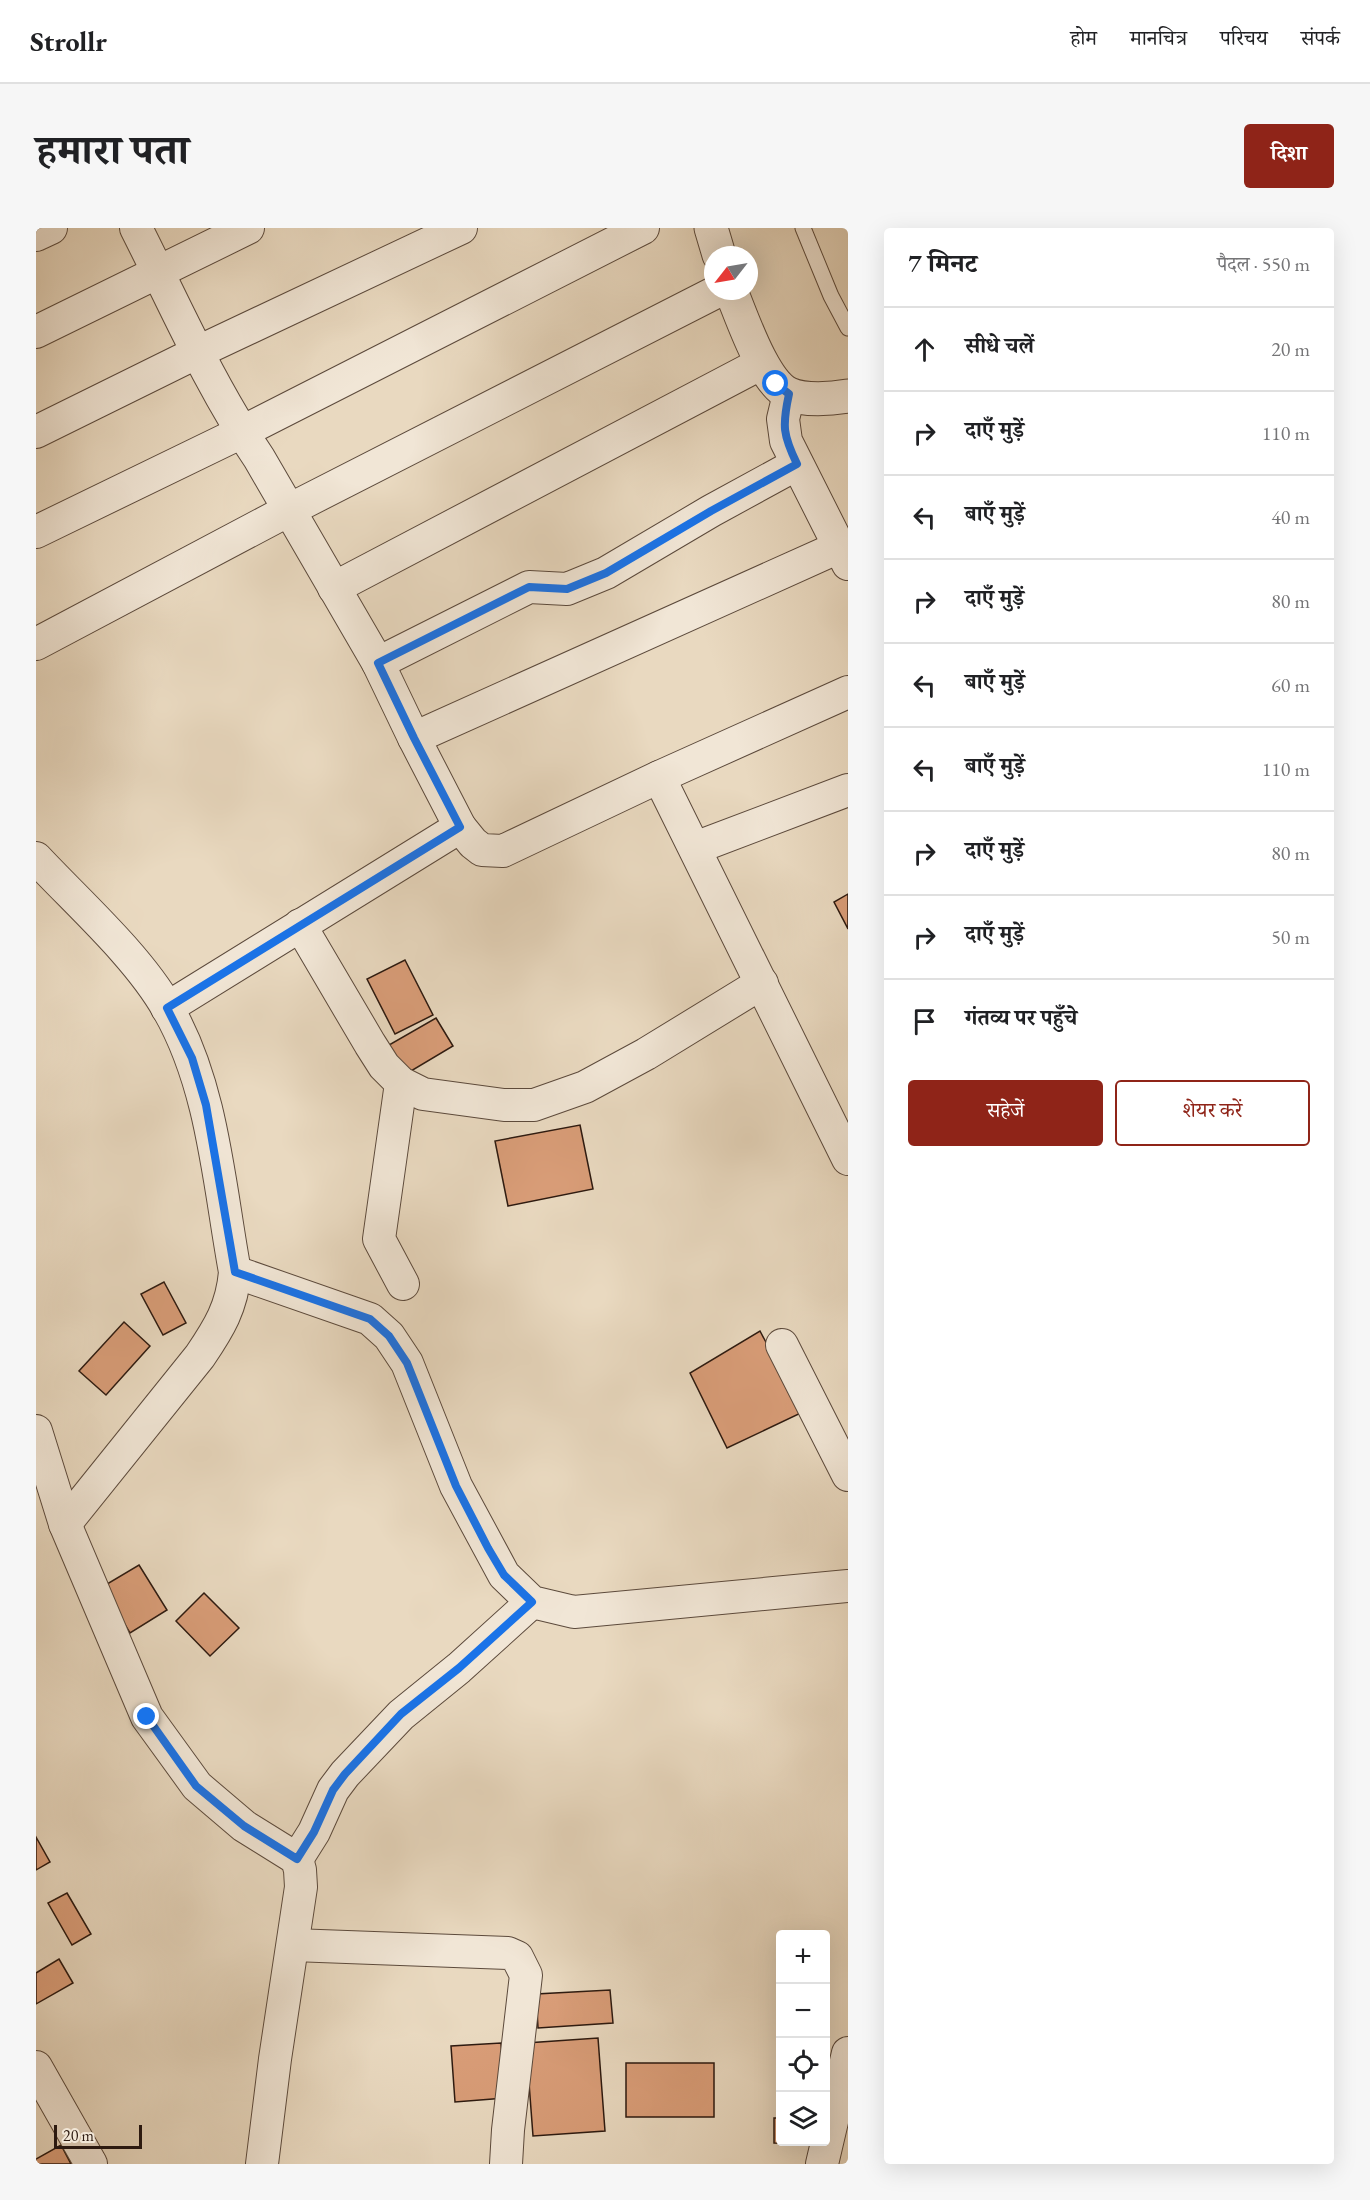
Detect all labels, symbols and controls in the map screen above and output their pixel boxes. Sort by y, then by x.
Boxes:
text: Strollr [30,23,107,59]
text: होम [1070,24,1097,51]
text: मानचित्र [1130,24,1187,51]
text: परिचय [1220,24,1268,51]
text: संपर्क [1301,24,1340,51]
text: हमारा पता [36,122,189,177]
button: दिशा [1244,124,1334,188]
north arrow [704,246,758,300]
text: 7 मिनट [908,246,977,280]
text: पैदल · 550 m [1217,251,1310,277]
text: सीधे चलें [965,331,1034,360]
icon: ahead [908,333,941,366]
text: 20 m [1271,336,1310,362]
route start [762,370,788,396]
text: दाएँ मुड़ें [965,415,1024,444]
icon: right [908,417,941,450]
text: 110 m [1262,420,1310,446]
text: बाएँ मुड़ें [965,499,1025,528]
icon: left [908,501,941,534]
text: 40 m [1271,504,1310,530]
text: दाएँ मुड़ें [965,583,1024,612]
icon: right [908,585,941,618]
text: 80 m [1271,588,1310,614]
text: बाएँ मुड़ें [965,667,1025,696]
icon: left [908,669,941,702]
text: 60 m [1271,672,1310,698]
text: बाएँ मुड़ें [965,751,1025,780]
icon: left [908,753,941,786]
text: 110 m [1262,756,1310,782]
text: दाएँ मुड़ें [965,835,1024,864]
icon: right [908,837,941,870]
text: 80 m [1271,840,1310,866]
text: दाएँ मुड़ें [965,919,1024,948]
icon: right [908,921,941,954]
text: 50 m [1271,924,1310,950]
text: गंतव्य पर पहुँचे [965,1003,1077,1032]
icon: arrive [908,1005,941,1038]
button: सहेजें [908,1080,1103,1146]
button: शेयर करें [1115,1080,1310,1146]
route end [133,1703,159,1729]
map controls [776,1930,830,2146]
button: + [776,1930,830,1984]
button: − [776,1984,830,2038]
button: locate [776,2038,830,2092]
button: layers [776,2092,830,2146]
scale bar [54,2122,142,2150]
text: 20 m [63,2125,94,2146]

